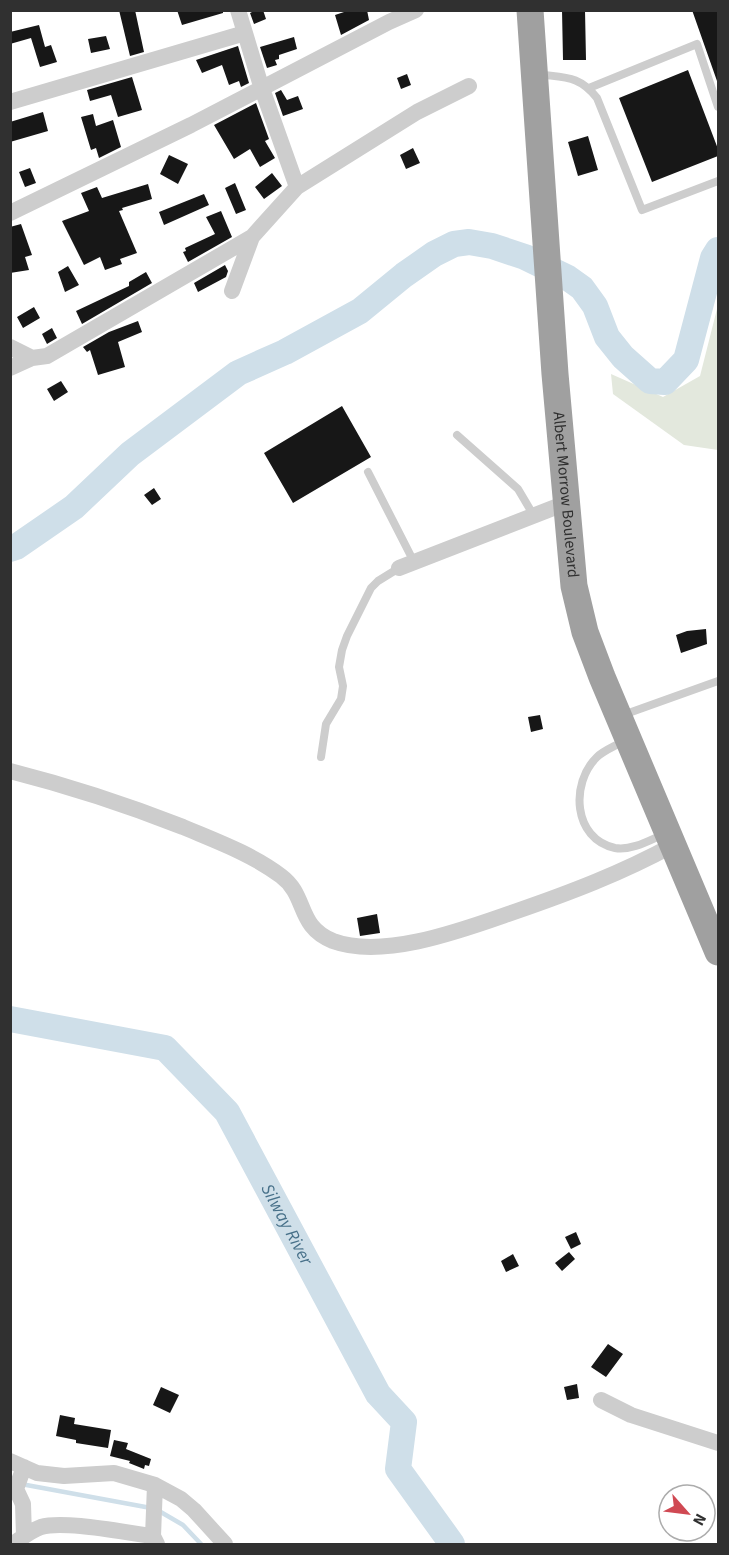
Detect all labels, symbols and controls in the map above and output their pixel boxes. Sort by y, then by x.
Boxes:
street label: Albert Morrow Boulevard [547,411,584,579]
water label: Silway River [255,1179,319,1270]
north arrow [657,1483,717,1543]
text: N [687,1510,712,1529]

